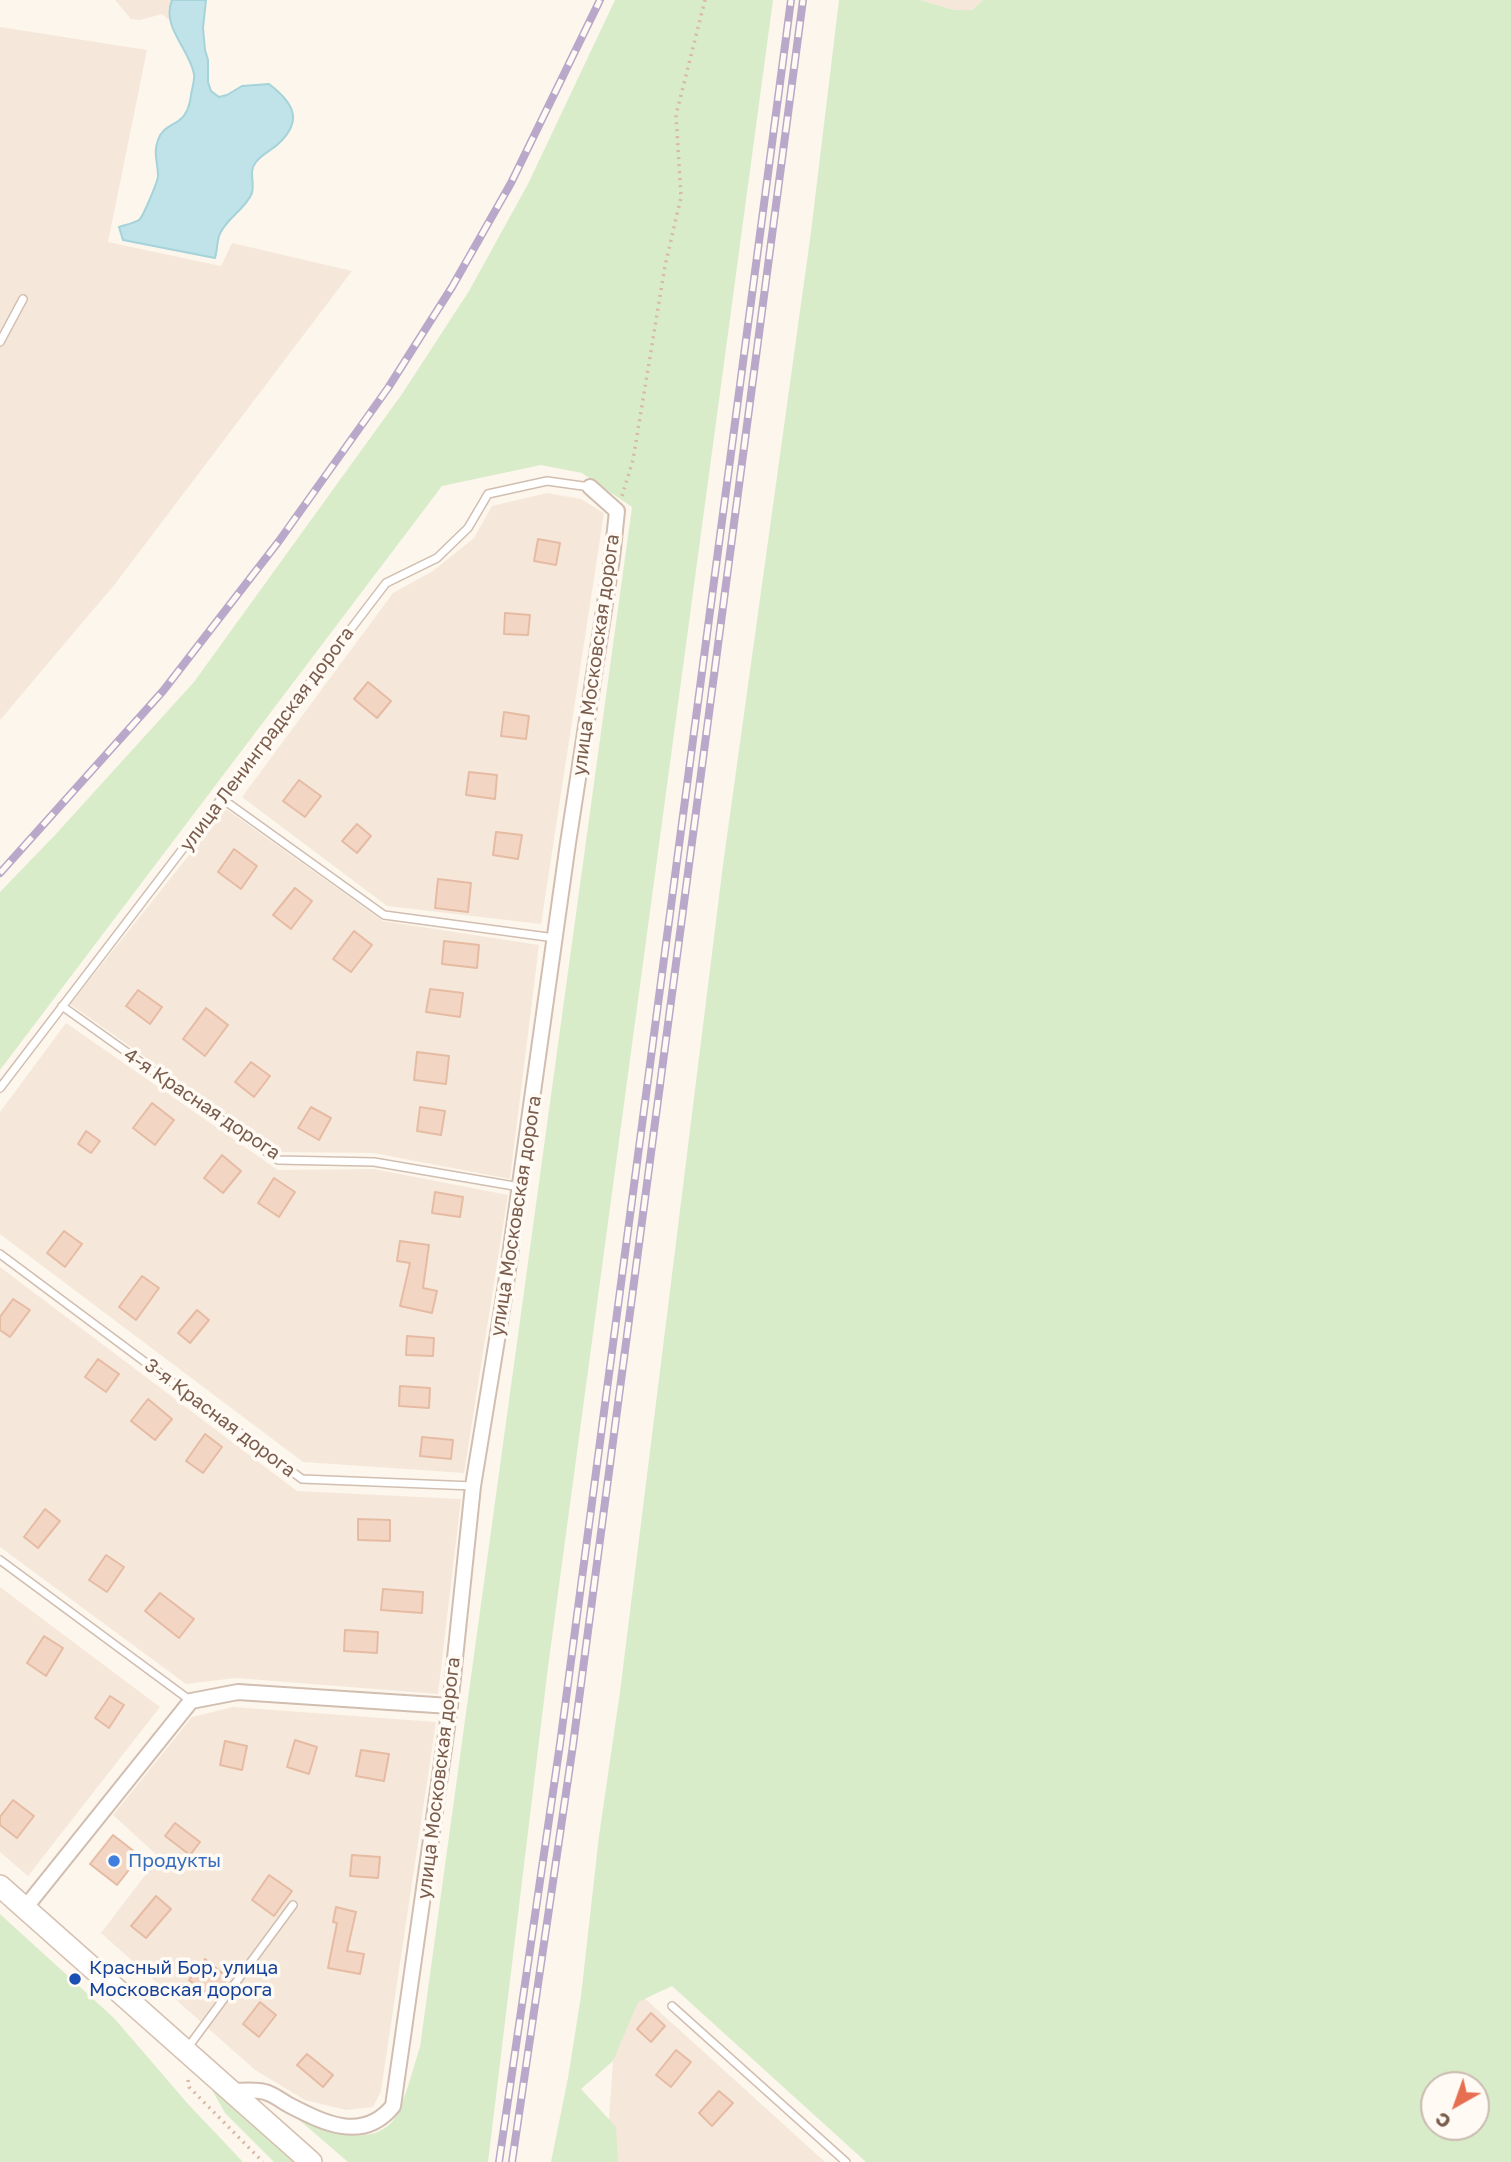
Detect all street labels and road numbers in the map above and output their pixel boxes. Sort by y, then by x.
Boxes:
street label: улица Московская дорога [568,533,624,777]
street label: улица Ленинградская дорога [175,622,359,856]
street label: 4-я Красная дорога [120,1043,284,1165]
street label: улица Московская дорога [486,1094,546,1338]
street label: 3-я Красная дорога [140,1354,300,1482]
street label: улица Московская дорога [413,1656,465,1900]

